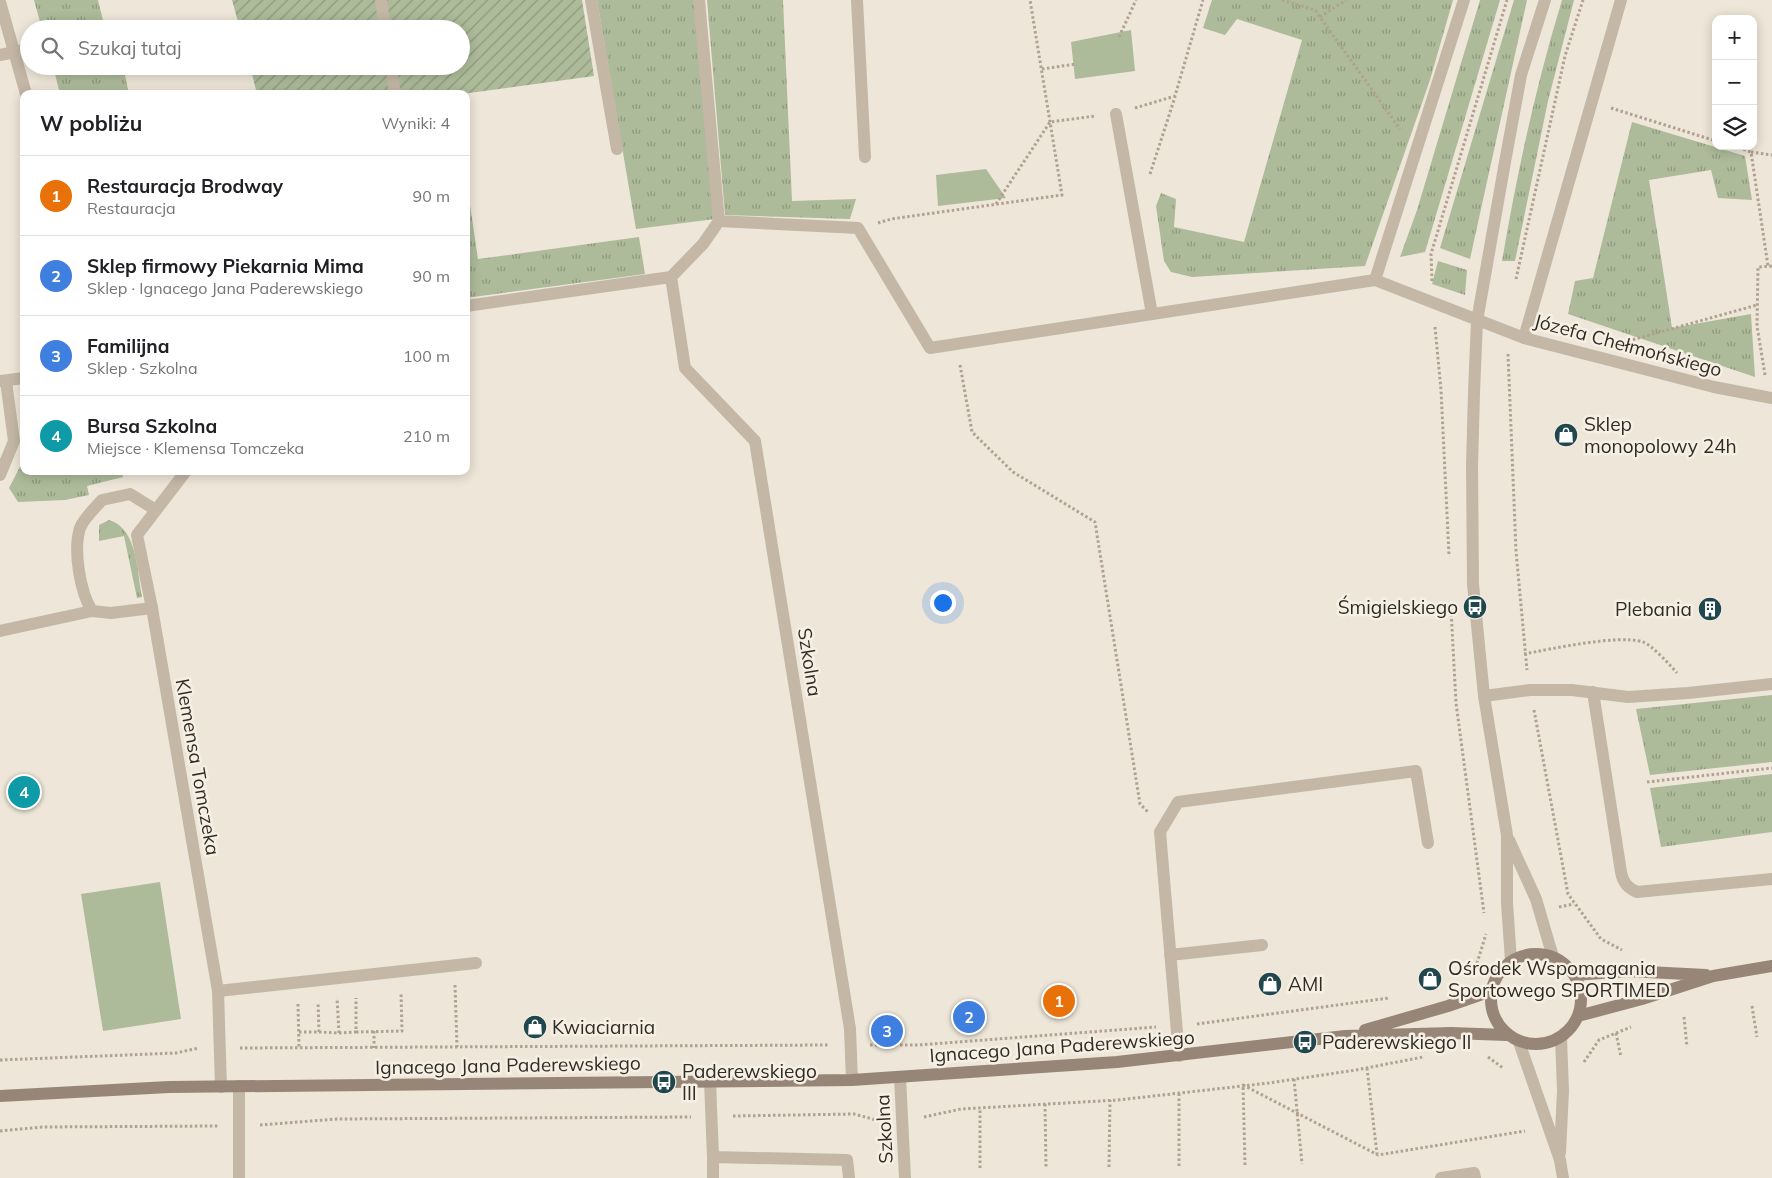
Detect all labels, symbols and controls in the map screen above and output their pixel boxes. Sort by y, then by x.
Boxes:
map controls [1712,15,1757,150]
button: + [1712,15,1757,60]
search box [20,20,470,75]
icon: search [38,34,66,62]
text: Szukaj tutaj [78,36,181,60]
button: − [1712,60,1757,105]
button: layers [1712,105,1757,150]
text: W pobliżu [40,110,142,136]
text: Wyniki: 4 [381,113,450,133]
text: Restauracja Brodway [87,174,283,198]
text: 1 [51,186,61,206]
text: 90 m [413,186,450,206]
text: Restauracja [87,198,176,218]
text: Sklep firmowy Piekarnia Mima [87,254,364,278]
text: 2 [51,266,61,286]
text: 90 m [413,266,450,286]
text: Sklep · Ignacego Jana Paderewskiego [87,278,363,298]
street label: Józefa Chełmońskiego [1531,308,1725,382]
text: Familijna [87,334,169,358]
text: 3 [51,346,61,366]
text: 100 m [403,346,450,366]
text: Sklep · Szkolna [87,358,198,378]
place label: Sklep monopolowy 24h [1584,412,1737,458]
text: Bursa Szkolna [87,414,217,438]
shop icon: Sklep monopolowy 24h [1553,422,1579,448]
text: 4 [51,426,61,446]
text: 210 m [403,426,450,446]
text: Miejsce · Klemensa Tomczeka [87,438,304,458]
your location [930,590,956,616]
bus stop icon: Śmigielskiego [1462,594,1488,620]
place label: Śmigielskiego [1338,595,1458,619]
building icon: Plebania [1697,596,1723,622]
place label: Plebania [1615,597,1692,621]
street label: Szkolna [793,626,827,698]
street label: Klemensa Tomczeka [171,677,225,857]
pin: 4 [8,773,40,811]
place label: Ośrodek Wspomagania Sportowego SPORTIMED [1448,956,1670,1002]
shop icon: Ośrodek Wspomagania Sportowego SPORTIMED [1417,966,1443,992]
shop icon: AMI [1257,971,1283,997]
place label: AMI [1288,972,1323,996]
pin: 1 [1043,982,1075,1020]
pin: 2 [953,998,985,1036]
pin: 3 [871,1012,903,1050]
shop icon: Kwiaciarnia [522,1014,548,1040]
place label: Kwiaciarnia [552,1015,655,1039]
street label: Ignacego Jana Paderewskiego [929,1025,1195,1067]
bus stop icon: Paderewskiego II [1292,1029,1318,1055]
place label: Paderewskiego II [1322,1030,1472,1054]
street label: Ignacego Jana Paderewskiego [375,1051,641,1079]
place label: Paderewskiego III [682,1059,817,1105]
bus stop icon: Paderewskiego III [651,1069,677,1095]
street label: Szkolna [870,1094,898,1164]

